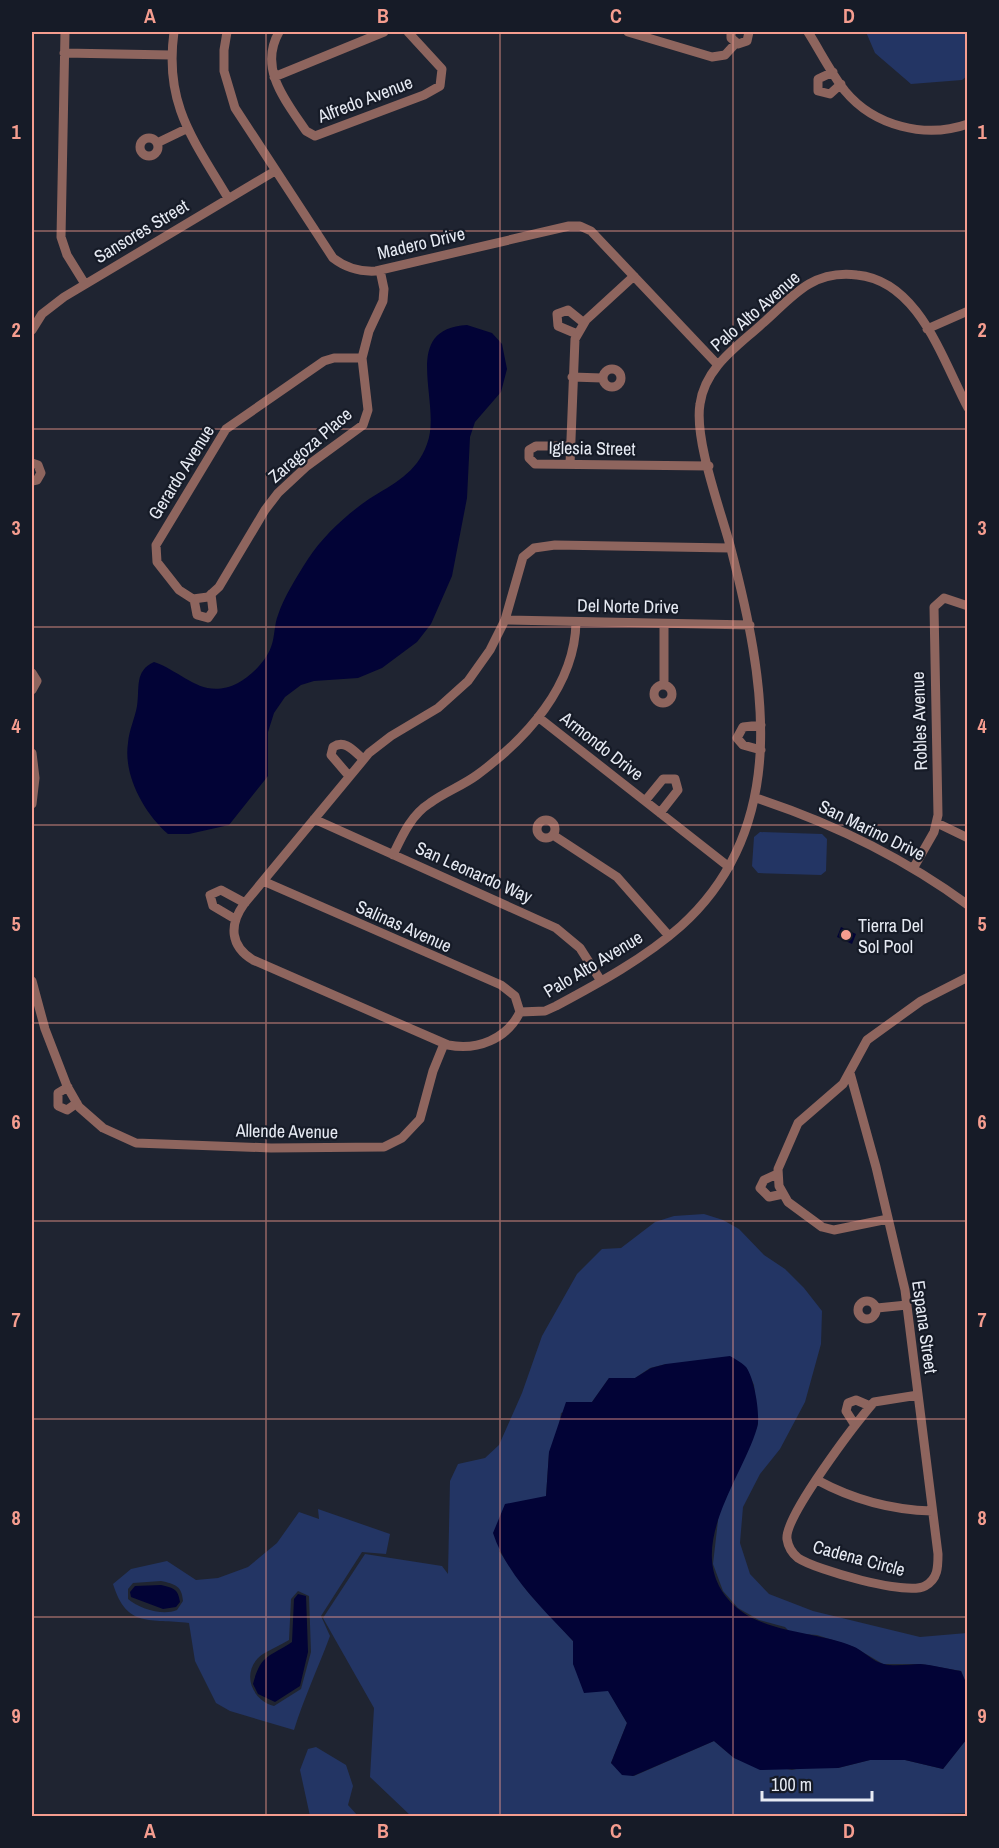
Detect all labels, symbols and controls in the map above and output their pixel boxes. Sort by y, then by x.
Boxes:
text: A [144,2,156,29]
text: B [377,2,389,29]
text: C [610,2,622,29]
text: D [843,2,855,29]
street label: Alfredo Avenue [313,69,416,129]
text: 1 [11,118,21,145]
text: 1 [977,118,987,145]
street label: Sansores Street [89,193,193,269]
street label: Madero Drive [375,221,467,265]
street label: Palo Alto Avenue [705,265,805,357]
text: 2 [11,316,21,343]
text: 2 [977,316,987,343]
street label: Zaragoza Place [263,402,357,488]
street label: Gerardo Avenue [142,420,220,524]
street label: Iglesia Street [548,435,636,461]
text: 3 [11,514,21,541]
text: 3 [977,514,987,541]
street label: Del Norte Drive [577,593,679,619]
street label: Robles Avenue [905,671,933,771]
street label: Armondo Drive [554,705,649,786]
text: 4 [11,712,21,739]
text: 4 [977,712,987,739]
street label: San Marino Drive [815,793,929,867]
street label: San Leonardo Way [411,835,537,909]
street label: Salinas Avenue [352,894,456,958]
text: 5 [11,910,21,937]
text: 5 [977,910,987,937]
place label: Tierra Del Sol Pool [858,913,923,959]
street label: Palo Alto Avenue [539,925,647,1003]
marker: Tierra Del Sol Pool [839,928,853,942]
text: 6 [11,1108,21,1135]
text: 6 [977,1108,987,1135]
street label: Allende Avenue [235,1118,338,1144]
street label: Espana Street [906,1279,944,1375]
text: 7 [11,1306,21,1333]
text: 7 [977,1306,987,1333]
text: 8 [11,1504,21,1531]
text: 8 [977,1504,987,1531]
street label: Cadena Circle [810,1534,908,1582]
text: 9 [11,1702,21,1729]
text: 9 [977,1702,987,1729]
scale bar [762,1764,872,1802]
text: 100 m [771,1772,812,1797]
text: A [144,1817,156,1844]
text: B [377,1817,389,1844]
text: C [610,1817,622,1844]
text: D [843,1817,855,1844]

